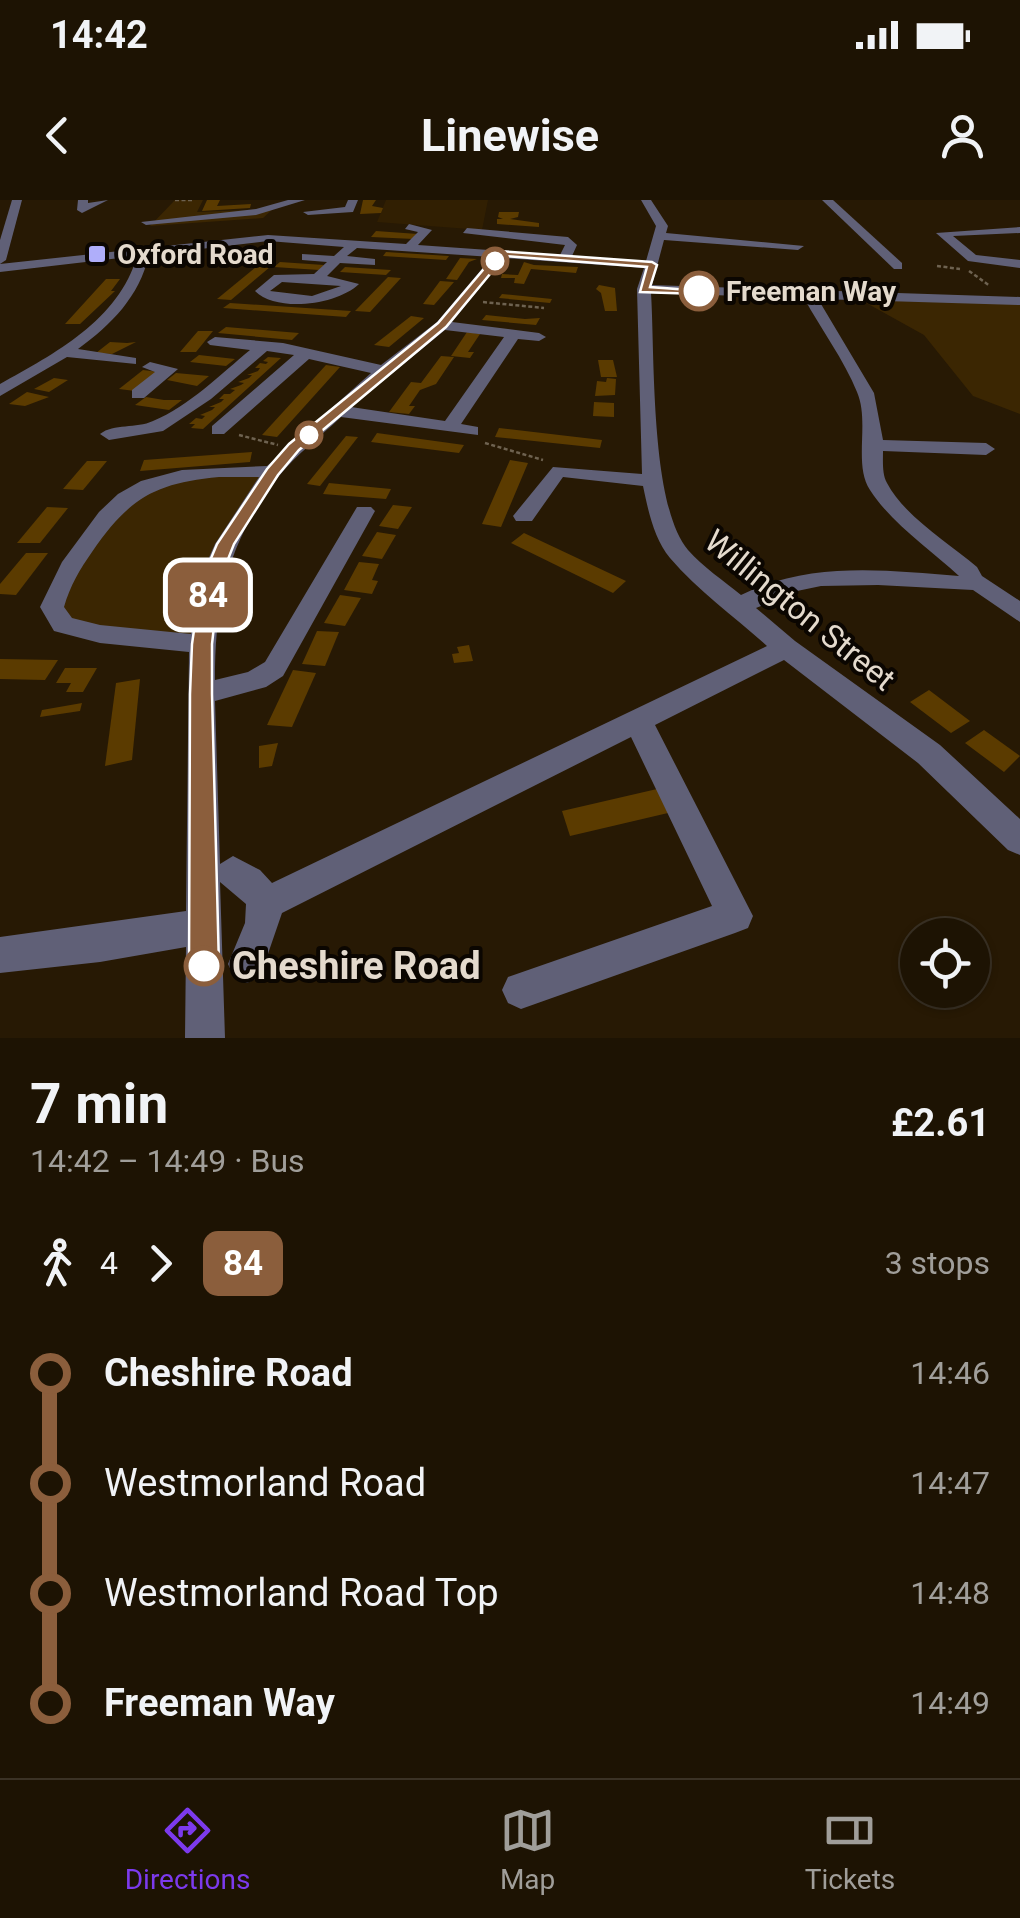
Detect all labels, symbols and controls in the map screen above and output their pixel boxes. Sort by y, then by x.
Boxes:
text: 14:42 [50,13,148,57]
icon: back [30,108,85,163]
icon: person [935,108,990,163]
text: Linewise [421,109,599,162]
place label: Oxford Road [117,238,274,271]
marker: Oxford Road [86,243,108,265]
unlabelled marker [482,248,508,274]
marker: Freeman Way [680,272,718,310]
place label: Freeman Way [726,275,897,308]
unlabelled marker [296,422,322,448]
street label: Willington Street [697,522,903,698]
line badge: 84 [163,562,253,628]
text: 84 [188,575,228,616]
map controls [900,918,990,1008]
button: locate [900,918,990,1008]
place label: Cheshire Road [232,944,481,988]
marker: Cheshire Road [185,947,223,985]
text: 7 min [30,1072,168,1136]
text: £2.61 [891,1101,990,1145]
text: 14:42 – 14:49 · Bus [30,1142,305,1180]
icon: walk [30,1236,85,1291]
icon: forward [133,1236,188,1291]
text: 84 [223,1243,263,1284]
text: 4 [100,1244,118,1282]
text: 3 stops [885,1244,990,1282]
text: Cheshire Road [104,1351,353,1395]
text: 14:46 [910,1354,990,1392]
text: Westmorland Road [104,1461,426,1505]
text: 14:47 [910,1464,990,1502]
text: Westmorland Road Top [104,1571,499,1615]
text: 14:48 [910,1574,990,1612]
text: Freeman Way [104,1681,335,1725]
text: 14:49 [910,1684,990,1722]
tab: Directions [125,1803,250,1896]
tab: Map [500,1803,555,1896]
tab: Tickets [805,1803,895,1896]

